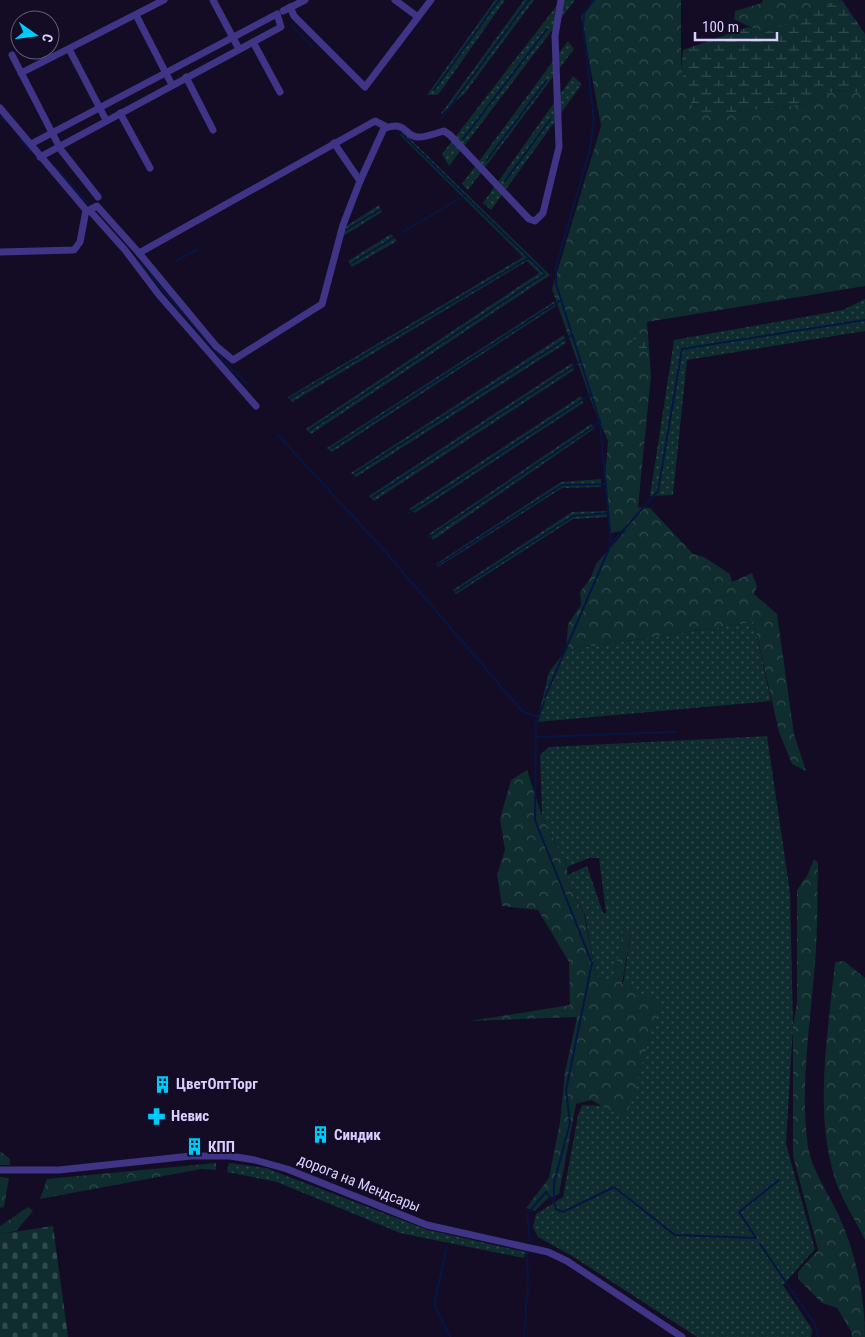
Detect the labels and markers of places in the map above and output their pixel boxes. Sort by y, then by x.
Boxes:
building icon: ЦветОптТорг [152,1074,172,1094]
place label: ЦветОптТорг [176,1075,258,1093]
pharmacy icon: Невис [147,1106,167,1126]
place label: Невис [171,1107,209,1125]
building icon: Синдик [310,1125,330,1145]
place label: Синдик [334,1126,381,1144]
building icon: КПП [184,1137,204,1157]
place label: КПП [208,1138,235,1156]

